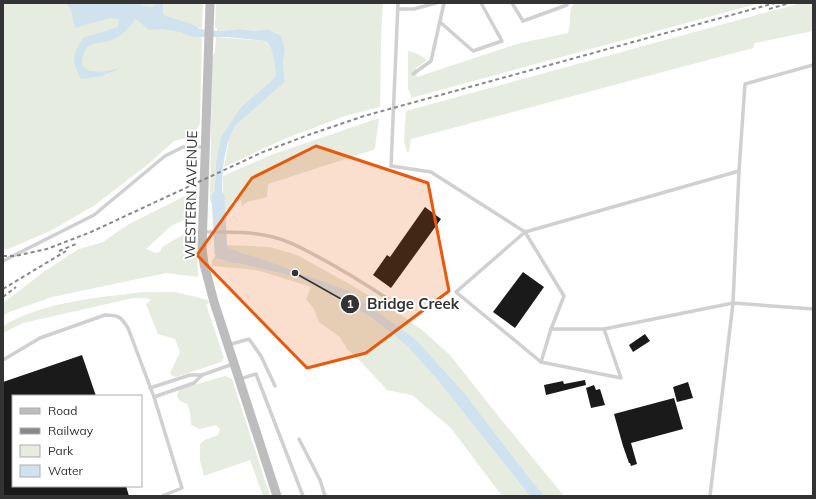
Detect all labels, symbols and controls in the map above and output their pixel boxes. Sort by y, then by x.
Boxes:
street label: WESTERN AVENUE [181,130,201,260]
callout: Bridge Creek [340,291,467,318]
text: Bridge Creek [367,294,460,313]
text: 1 [346,296,354,311]
legend [12,395,142,487]
text: Road [48,403,77,418]
text: Railway [48,423,94,438]
text: Park [48,443,74,458]
text: Water [48,463,84,478]

